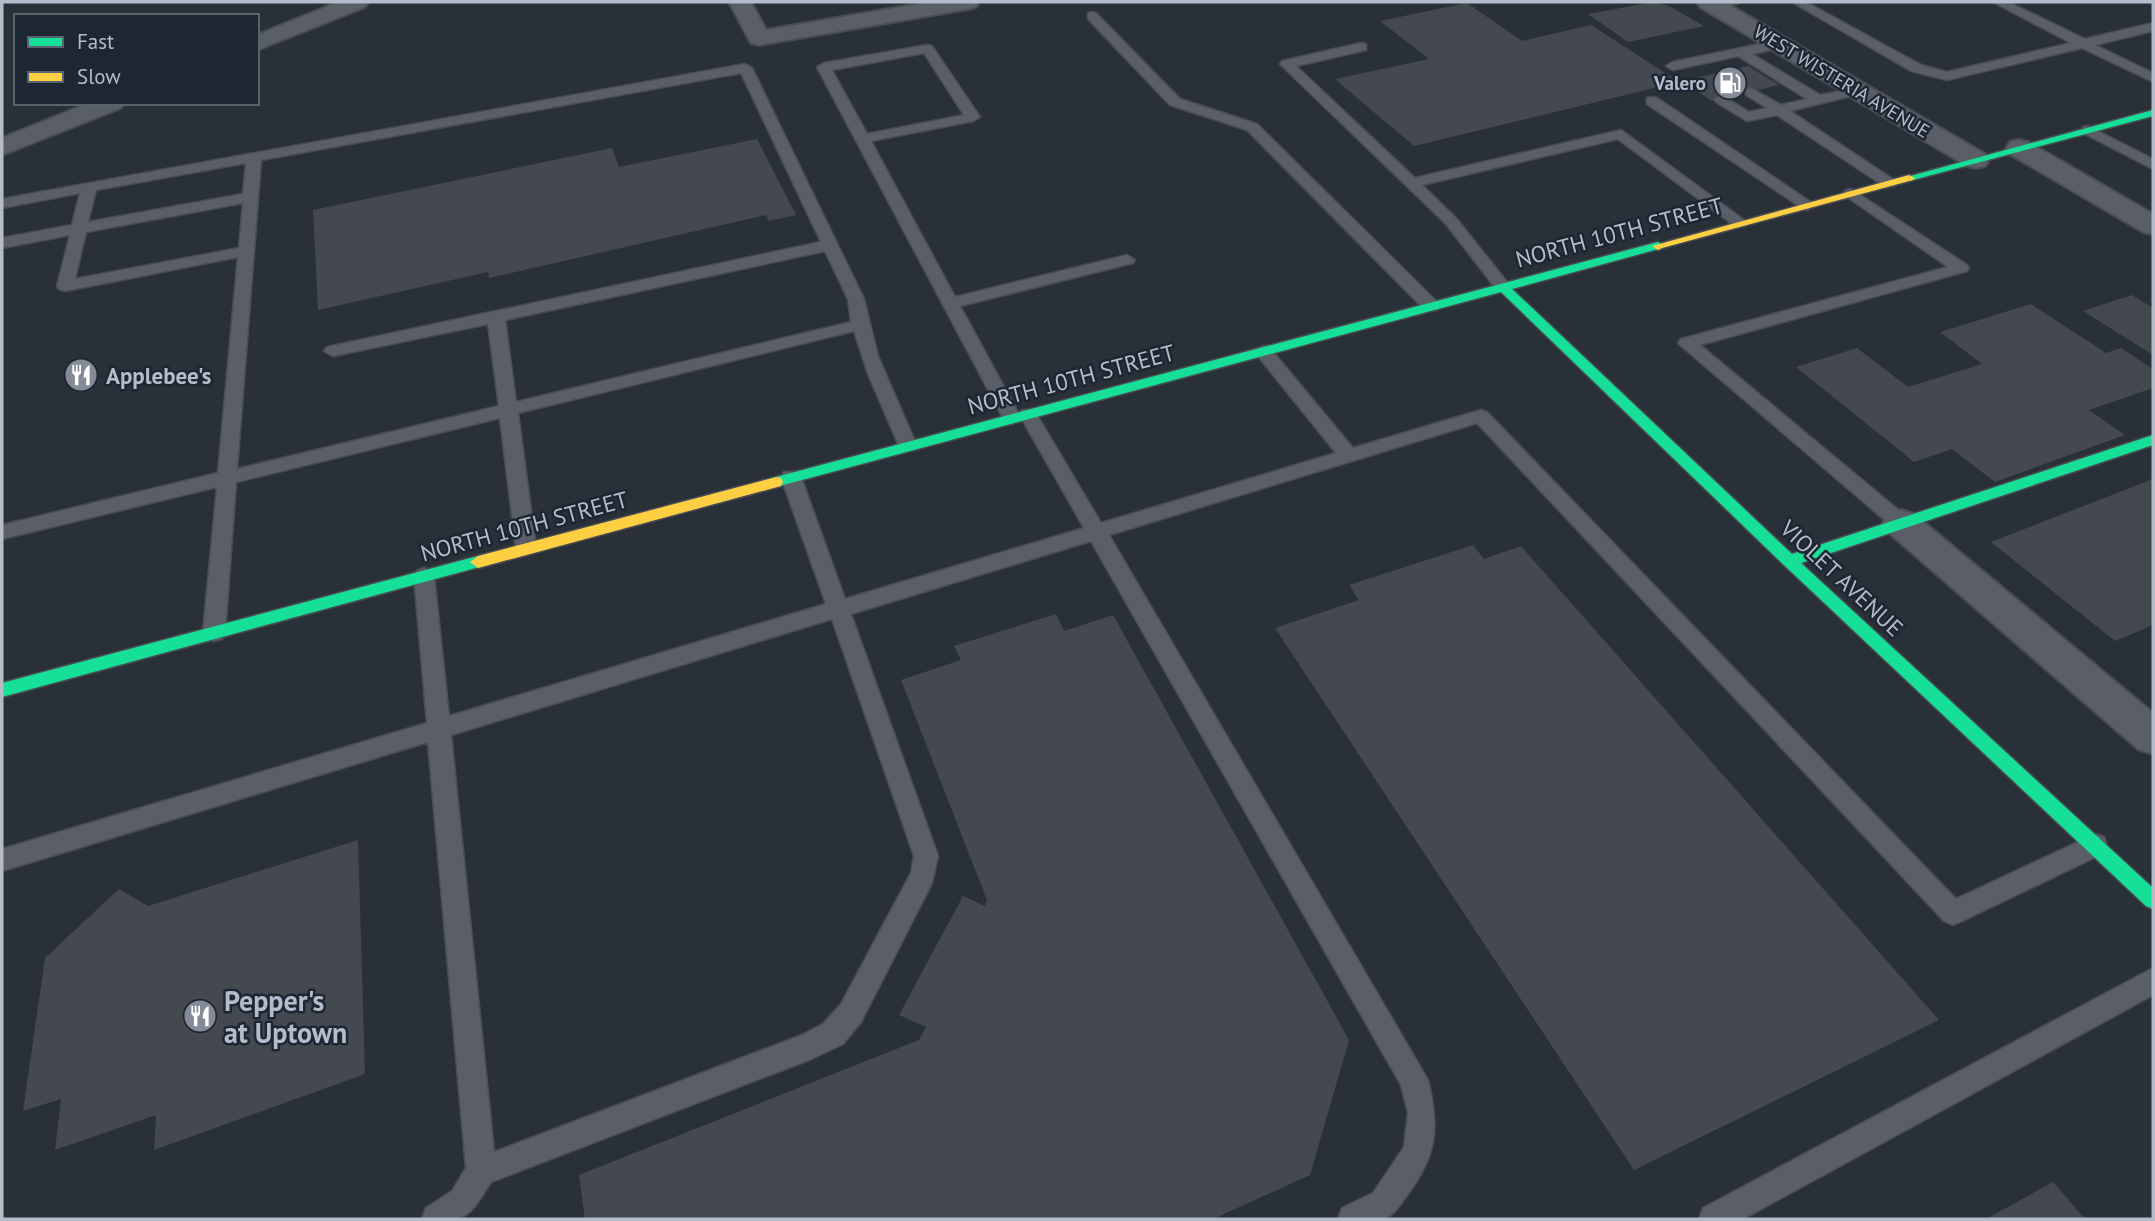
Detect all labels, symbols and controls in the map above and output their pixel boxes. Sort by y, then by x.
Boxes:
legend [14,14,259,105]
street label: WEST WISTERIA AVENUE [1750,19,1934,143]
text: Fast [77,28,114,55]
text: Slow [77,63,121,90]
fuel station icon: Valero [1711,64,1749,102]
place label: Valero [1653,71,1706,95]
street label: NORTH 10TH STREET [1512,190,1726,274]
street label: NORTH 10TH STREET [964,337,1178,421]
restaurant icon: Applebee's [62,356,100,394]
place label: Applebee's [106,361,212,390]
street label: NORTH 10TH STREET [417,484,631,568]
street label: VIOLET AVENUE [1774,513,1910,642]
place label: Pepper's at Uptown [224,982,347,1051]
restaurant icon: Pepper's at Uptown [181,997,219,1035]

